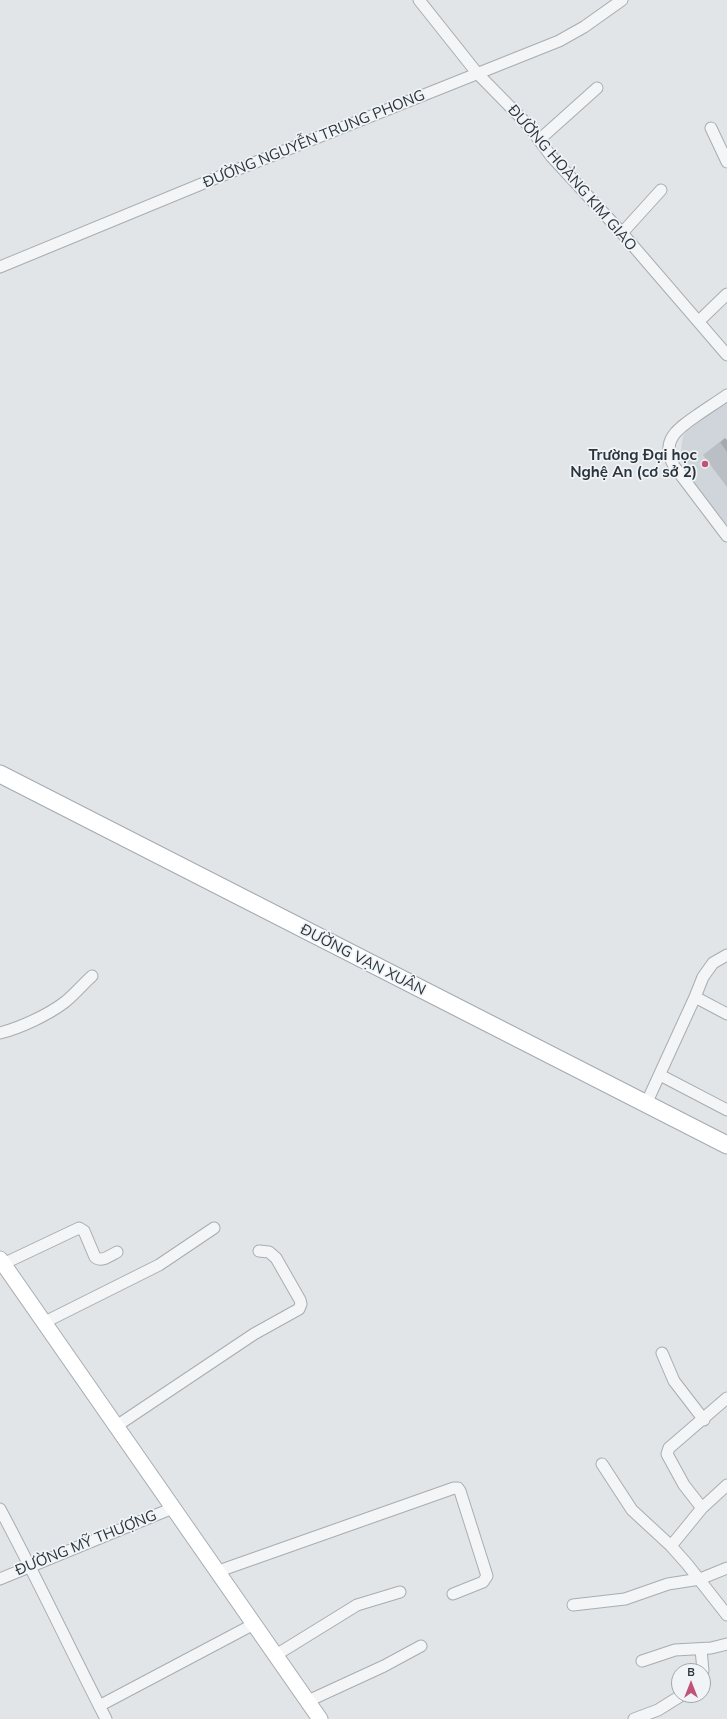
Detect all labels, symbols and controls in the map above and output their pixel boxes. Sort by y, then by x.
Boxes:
street label: ĐƯỜNG NGUYỄN TRUNG PHONG [200,86,428,192]
street label: ĐƯỜNG HOÀNG KIM GIAO [504,101,640,255]
place label: Trường Đại học Nghệ An (cơ sở 2) [570,446,697,481]
marker: Trường Đại học Nghệ An (cơ sở 2) [700,459,710,469]
street label: ĐƯỜNG VẠN XUÂN [297,921,429,999]
street label: ĐƯỜNG MỸ THƯỢNG [13,1506,159,1580]
north arrow [671,1663,711,1703]
text: B [687,1665,695,1679]

